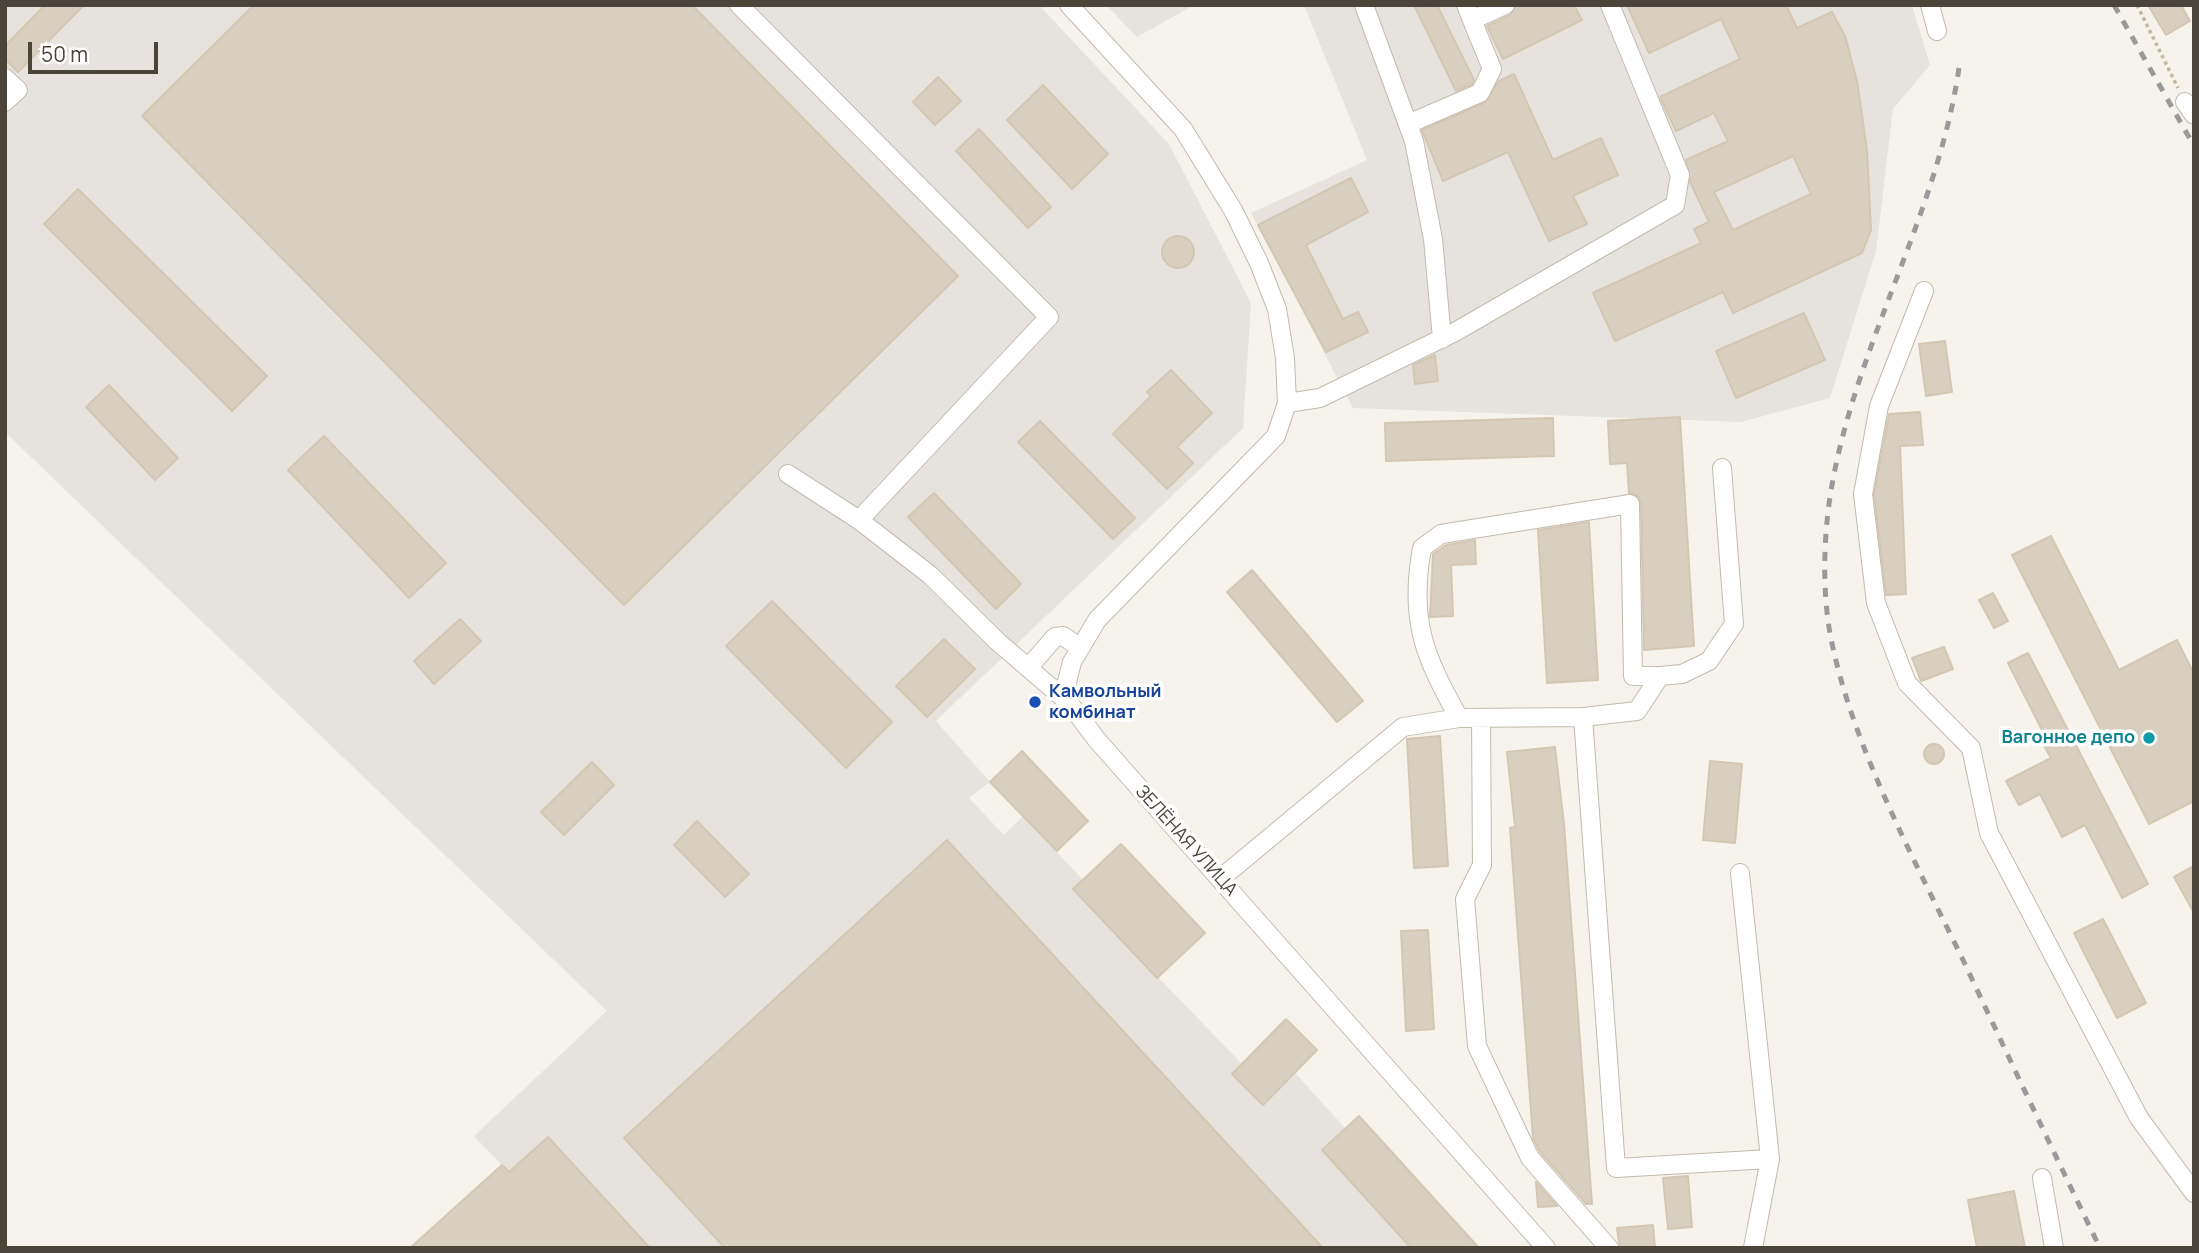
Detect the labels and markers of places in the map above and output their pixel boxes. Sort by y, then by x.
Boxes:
place label: Камвольный комбинат [1049,681,1162,724]
marker: Камвольный комбинат [1027,694,1043,710]
place label: Вагонное депо [2001,727,2135,749]
marker: Вагонное депо [2141,730,2157,746]

